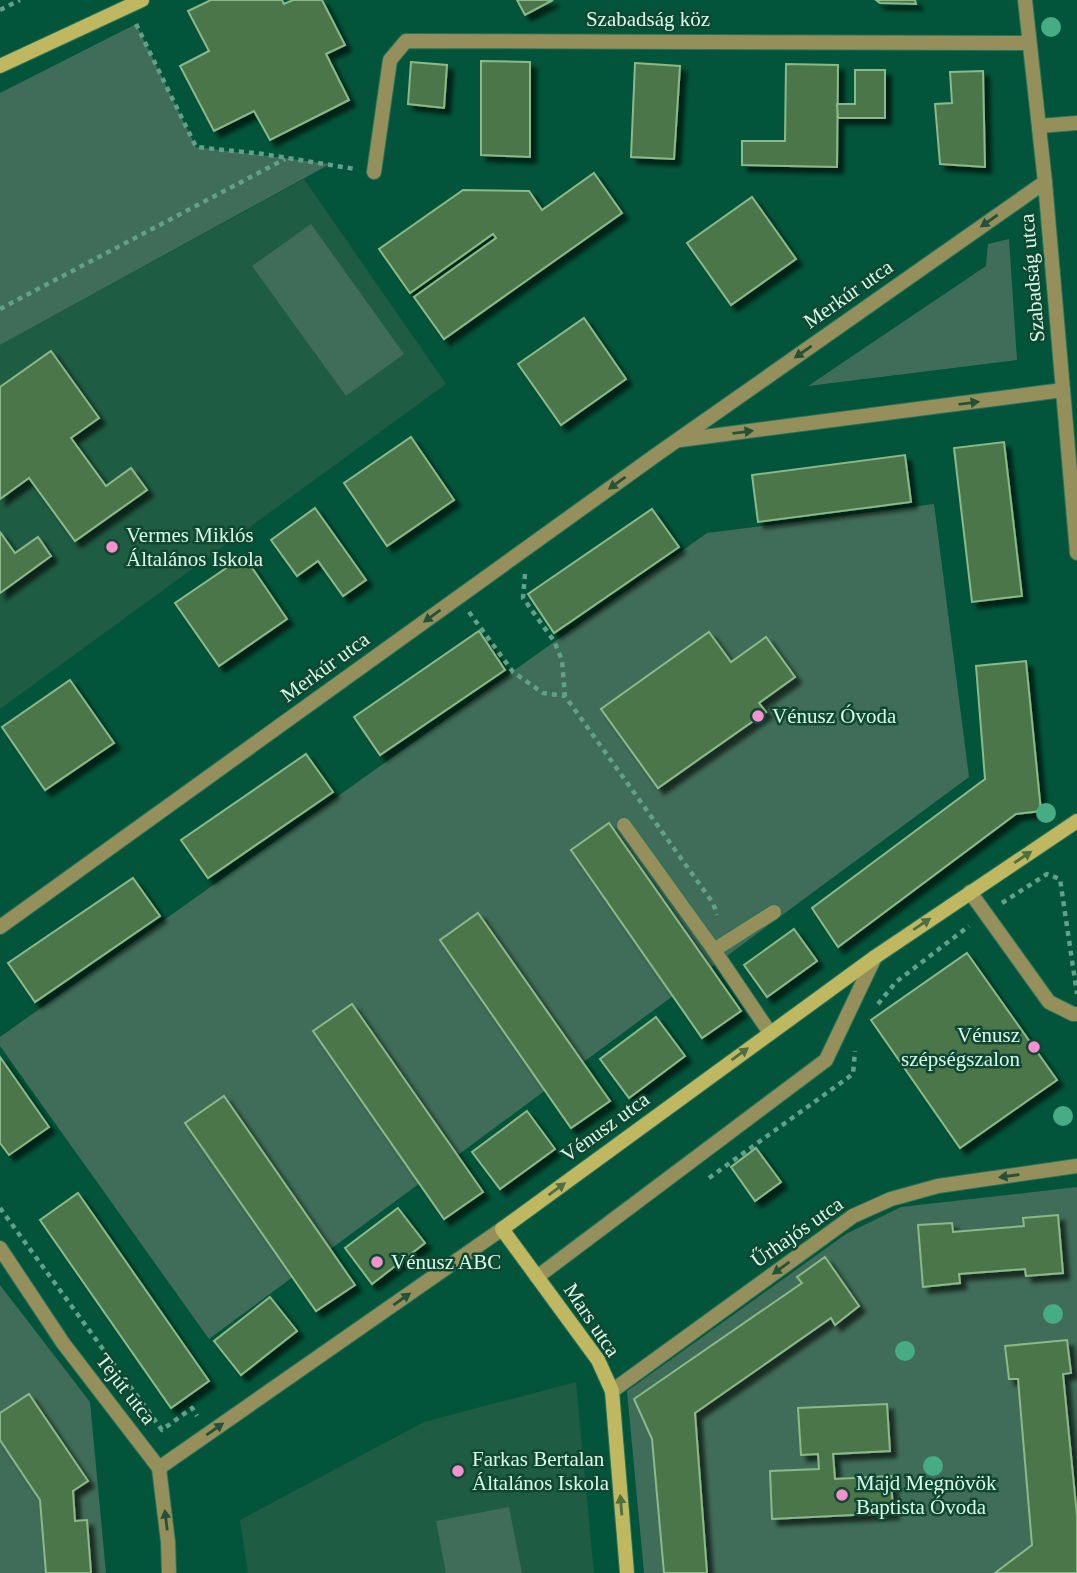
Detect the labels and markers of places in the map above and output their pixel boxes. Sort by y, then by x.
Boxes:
place label: Vermes Miklós Általános Iskola [126,523,264,571]
marker: Vermes Miklós Általános Iskola [104,539,120,555]
place label: Vénusz Óvoda [772,704,897,728]
marker: Vénusz Óvoda [750,708,766,724]
place label: Vénusz szépségszalon [901,1023,1020,1071]
marker: Vénusz szépségszalon [1026,1039,1042,1055]
place label: Vénusz ABC [391,1250,501,1274]
marker: Vénusz ABC [369,1254,385,1270]
place label: Farkas Bertalan Általános Iskola [472,1447,610,1495]
marker: Farkas Bertalan Általános Iskola [450,1463,466,1479]
place label: Majd Megnövök Baptista Óvoda [856,1471,997,1519]
marker: Majd Megnövök Baptista Óvoda [834,1487,850,1503]

